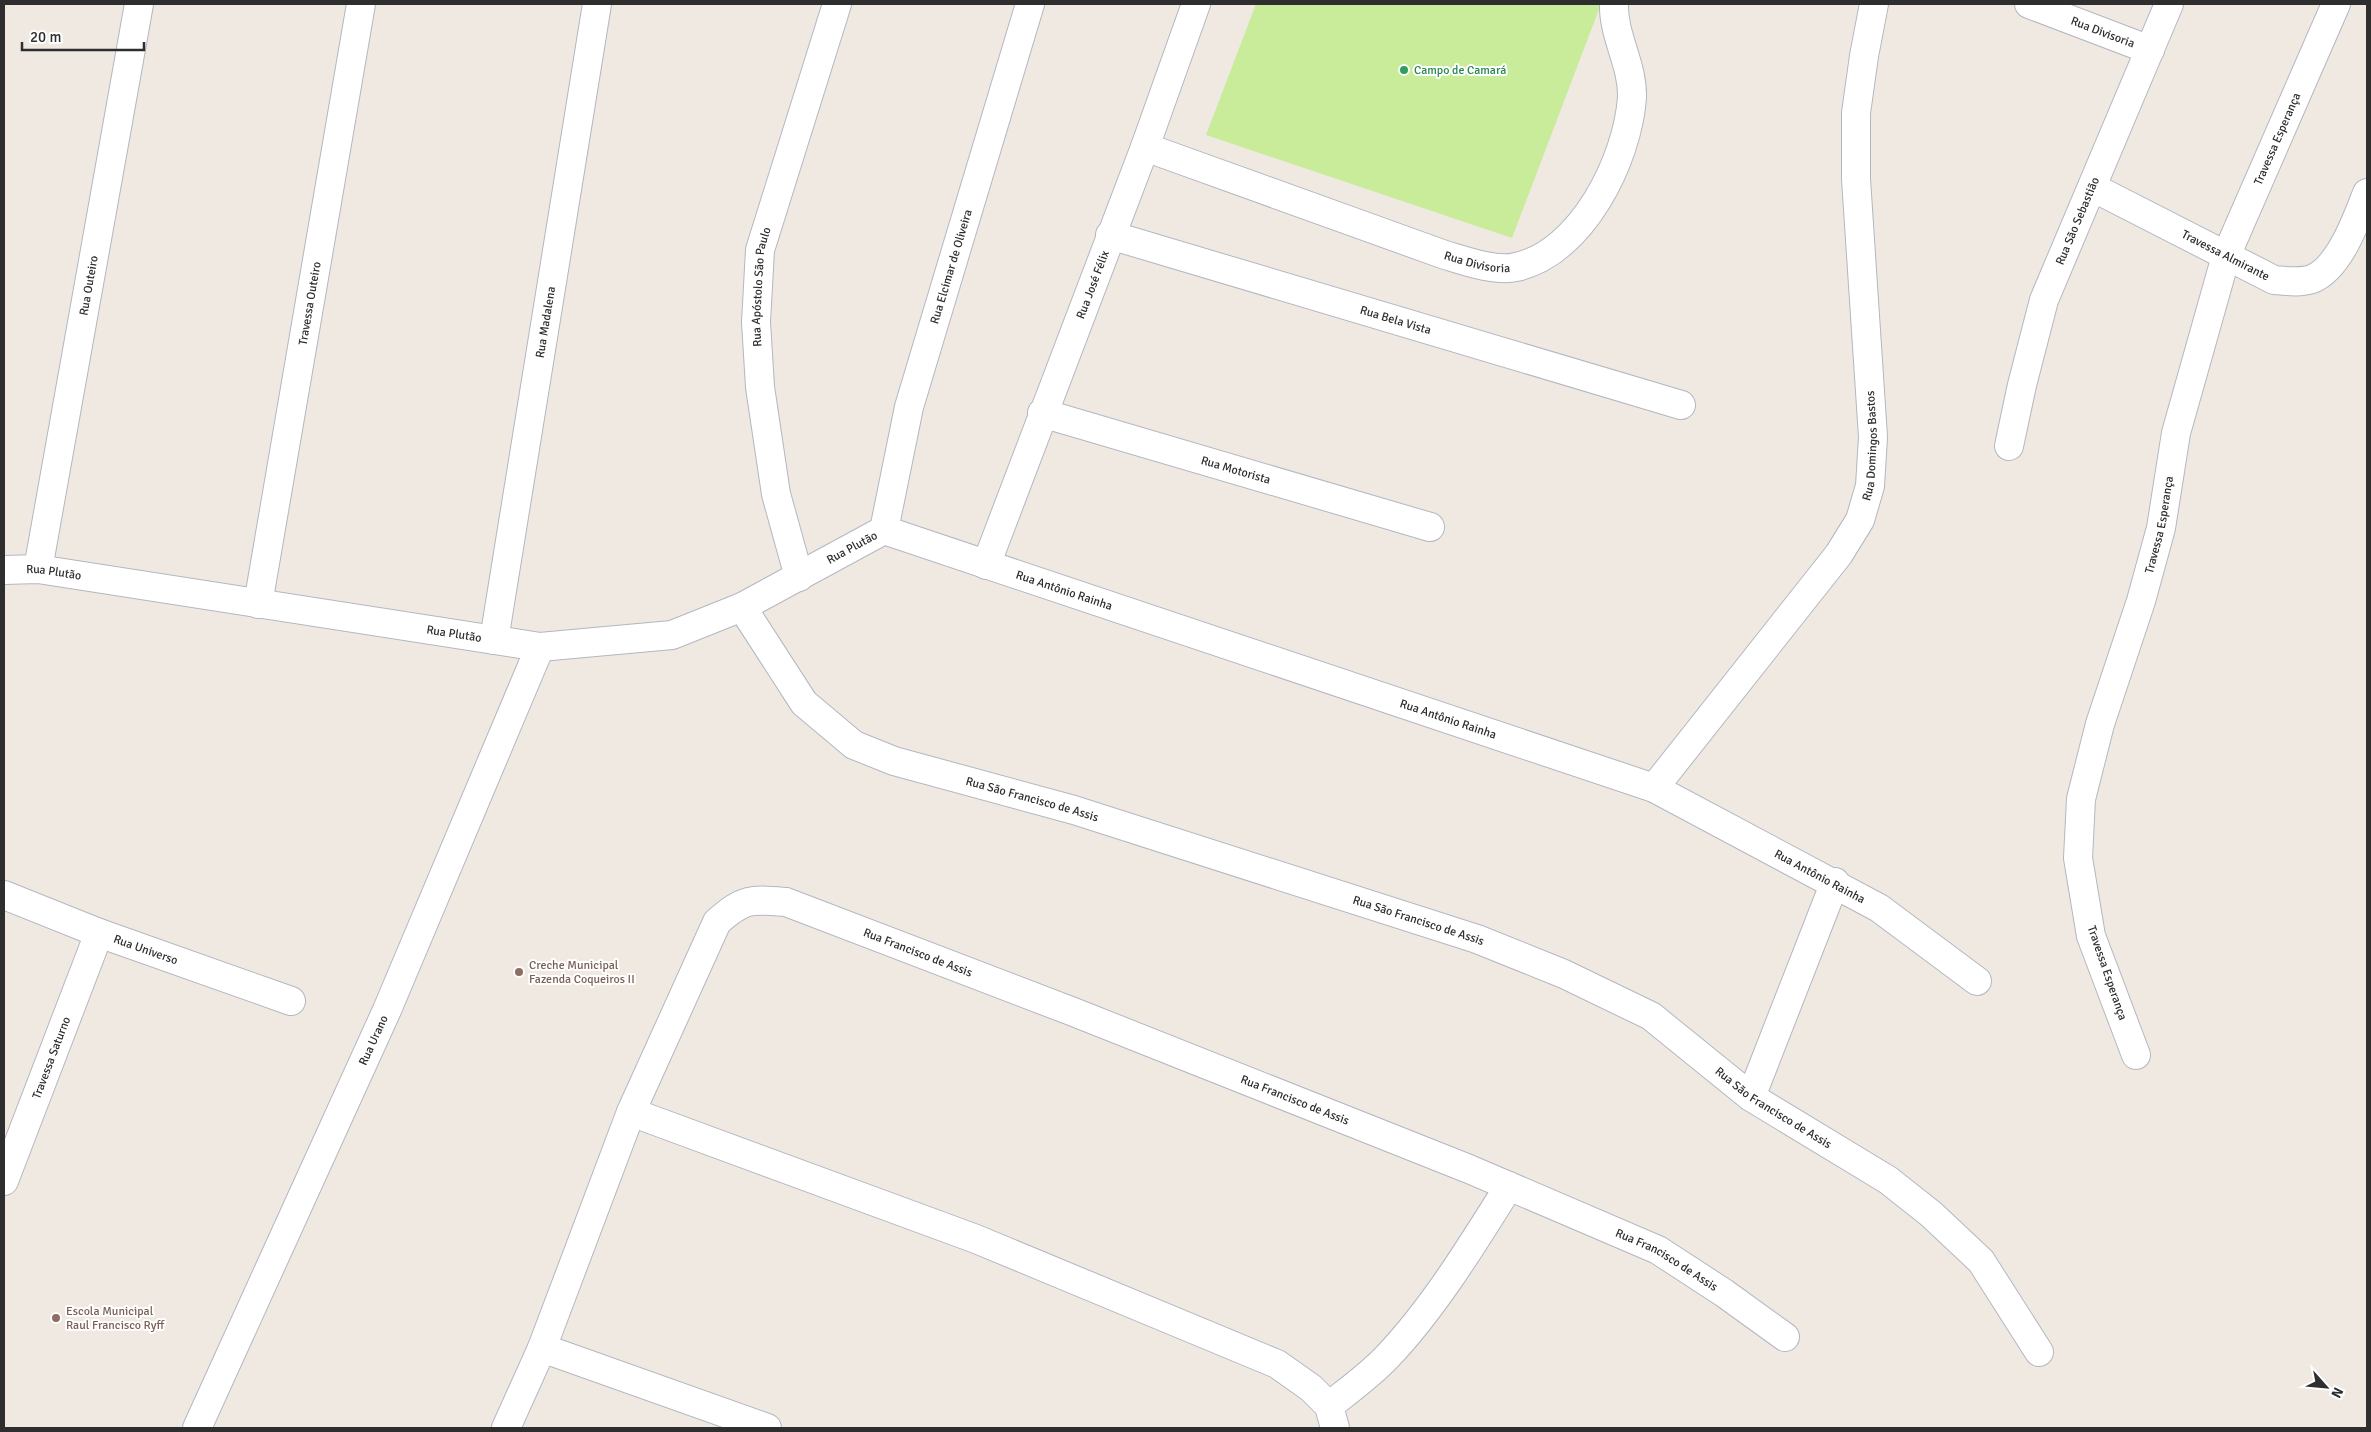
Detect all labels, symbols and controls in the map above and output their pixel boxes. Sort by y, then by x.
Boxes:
street label: Rua Divisoria [2069,13,2137,51]
scale bar [22,20,145,52]
text: 20 m [30,28,61,46]
place label: Campo de Camará [1414,63,1506,78]
marker: Campo de Camará [1398,64,1410,76]
street label: Travessa Esperança [2250,90,2304,187]
street label: Rua São Sebastião [2052,175,2103,267]
street label: Rua Elcimar de Oliveira [927,208,975,326]
street label: Rua Apóstolo São Paulo [748,225,774,347]
street label: Travessa Almirante [2179,227,2272,284]
street label: Rua José Félix [1073,248,1113,321]
street label: Rua Divisoria [1442,248,1510,276]
street label: Rua Outeiro [76,254,101,317]
street label: Travessa Outeiro [295,261,324,346]
street label: Rua Madalena [532,285,559,359]
street label: Rua Bela Vista [1358,302,1433,338]
street label: Rua Domingos Bastos [1859,390,1881,502]
street label: Rua Motorista [1199,453,1272,487]
street label: Travessa Esperança [2141,475,2177,575]
street label: Rua Plutão [824,528,880,567]
street label: Rua Plutão [26,561,82,583]
street label: Rua Antônio Rainha [1014,567,1114,614]
street label: Rua Plutão [425,622,483,645]
street label: Rua Antônio Rainha [1398,696,1498,742]
street label: Rua São Francisco de Assis [964,773,1100,825]
street label: Rua Antônio Rainha [1772,846,1868,907]
street label: Rua São Francisco de Assis [1351,892,1486,949]
street label: Travessa Esperança [2084,924,2130,1022]
street label: Rua Francisco de Assis [861,925,974,980]
street label: Rua Universo [112,931,180,968]
place label: Creche Municipal Fazenda Coqueiros II [529,958,635,987]
marker: Creche Municipal Fazenda Coqueiros II [513,966,525,978]
street label: Rua Urano [355,1013,391,1068]
street label: Travessa Saturno [29,1015,74,1101]
street label: Rua São Francisco de Assis [1712,1063,1835,1152]
street label: Rua Francisco de Assis [1239,1072,1351,1128]
street label: Rua Francisco de Assis [1613,1225,1721,1294]
place label: Escola Municipal Raul Francisco Ryff [66,1304,166,1333]
marker: Escola Municipal Raul Francisco Ryff [50,1312,62,1324]
north arrow [2301,1362,2351,1412]
text: N [2327,1384,2347,1401]

